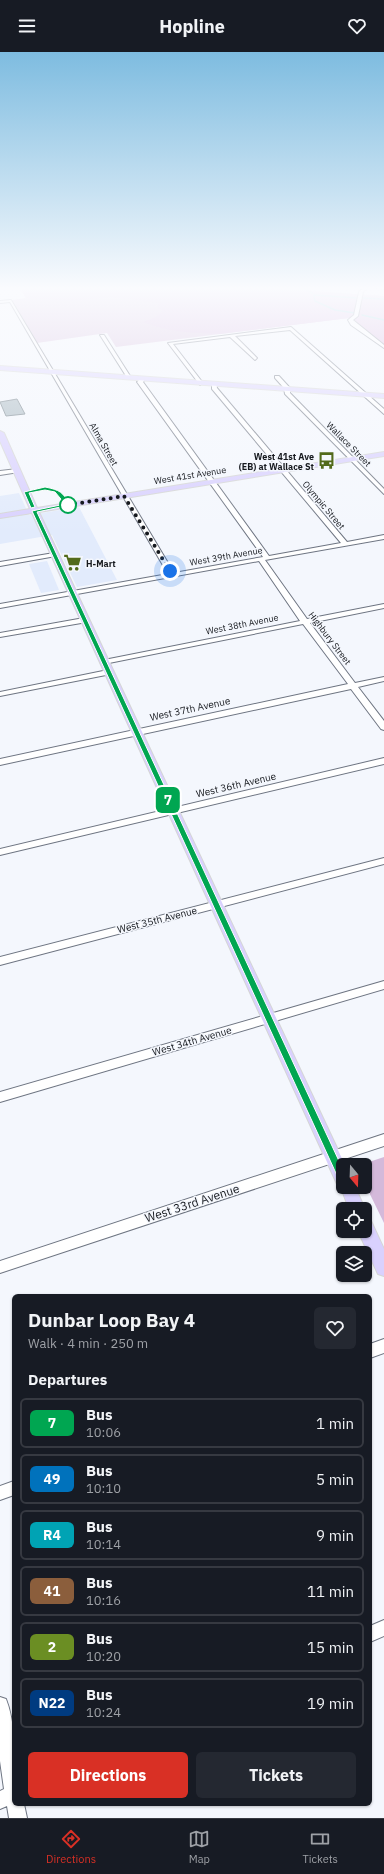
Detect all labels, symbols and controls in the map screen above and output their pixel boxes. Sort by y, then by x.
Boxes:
icon: menu [16,15,38,37]
text: Hopline [159,15,225,38]
icon: heart [346,15,368,37]
street label: Wallace Street [324,419,374,469]
street label: Alma Street [87,421,121,467]
place label: West 41st Ave (EB) at Wallace St [239,451,315,472]
bus stop icon: West 41st Ave (EB) at Wallace St [317,451,337,471]
street label: West 41st Avenue [153,464,227,486]
street label: Olympic Street [301,479,347,531]
unlabelled marker [59,496,77,514]
street label: West 39th Avenue [189,544,263,568]
supermarket icon: H-Mart [63,553,83,573]
place label: H-Mart [86,558,116,569]
your location [160,561,180,581]
street label: Highbury Street [306,609,354,667]
street label: West 38th Avenue [205,612,279,636]
street label: West 37th Avenue [149,694,232,724]
street label: West 36th Avenue [195,769,278,801]
line badge: 7 [155,787,181,813]
text: 7 [164,791,172,809]
street label: West 35th Avenue [116,904,199,936]
street label: West 34th Avenue [151,1023,234,1059]
north arrow [336,1158,372,1194]
map controls [336,1158,372,1282]
street label: West 33rd Avenue [143,1181,242,1225]
button: locate [336,1202,372,1238]
button: layers [336,1246,372,1282]
button: heart [314,1307,356,1349]
text: Dunbar Loop Bay 4 [28,1308,195,1332]
text: Walk · 4 min · 250 m [28,1335,148,1352]
text: Departures [28,1370,107,1389]
text: Bus [86,1405,113,1424]
text: 7 [48,1414,56,1432]
text: 1 min [316,1414,354,1433]
text: 10:06 [86,1424,121,1441]
text: Bus [86,1461,113,1480]
text: 49 [44,1470,60,1488]
text: 5 min [316,1470,354,1489]
text: 10:10 [86,1480,121,1497]
text: Bus [86,1517,113,1536]
text: R4 [43,1526,61,1544]
text: 9 min [316,1526,354,1545]
text: 10:14 [86,1536,121,1553]
text: Bus [86,1573,113,1592]
text: 41 [44,1582,60,1600]
text: 11 min [307,1582,354,1601]
text: 10:16 [86,1592,121,1609]
text: Bus [86,1629,113,1648]
text: 2 [48,1638,56,1656]
text: 15 min [307,1638,354,1657]
text: 10:20 [86,1648,121,1665]
text: Bus [86,1685,113,1704]
text: N22 [39,1694,65,1712]
text: 19 min [307,1694,354,1713]
text: 10:24 [86,1704,121,1721]
button: Directions [28,1752,188,1798]
button: Tickets [196,1752,356,1798]
tab: Directions [46,1828,96,1866]
tab: Map [188,1828,210,1866]
tab: Tickets [302,1828,338,1866]

